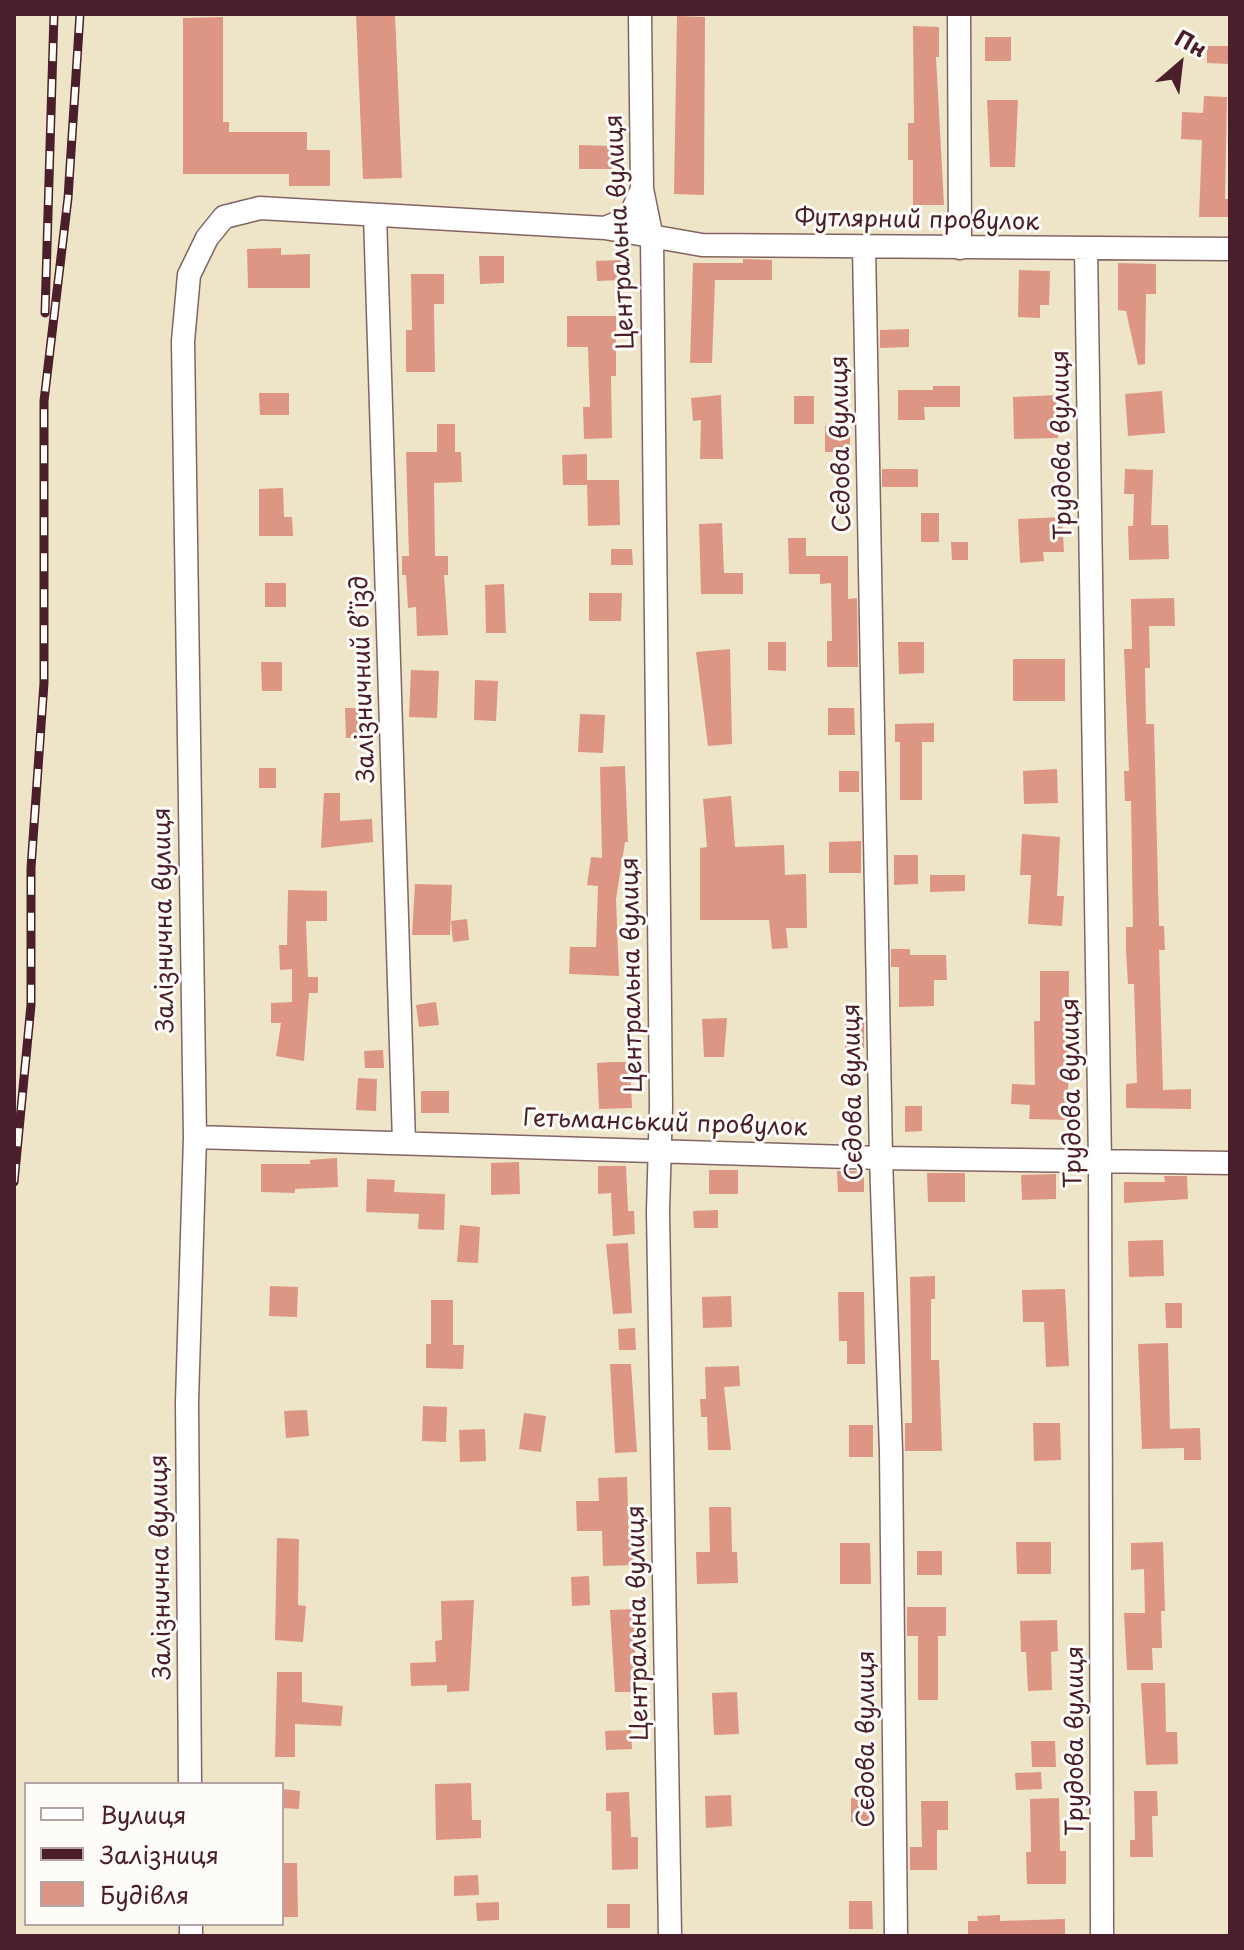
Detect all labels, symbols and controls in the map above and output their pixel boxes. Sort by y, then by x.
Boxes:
text: Пн [1170,20,1213,64]
north arrow [1140,24,1220,104]
street label: Центральна вулиця [600,114,642,350]
street label: Футлярний провулок [794,204,1040,238]
street label: Трудова вулиця [1047,350,1079,540]
street label: Сєдова вулиця [826,355,858,533]
street label: Залізничний в’їзд [346,575,382,783]
street label: Залізнична вулиця [149,807,181,1033]
street label: Центральна вулиця [617,857,649,1093]
street label: Трудова вулиця [1057,998,1089,1188]
street label: Сєдова вулиця [838,1003,870,1181]
street label: Гетьманський провулок [522,1105,808,1143]
street label: Залізнична вулиця [146,1454,178,1680]
street label: Центральна вулиця [623,1505,655,1741]
street label: Трудова вулиця [1062,1646,1090,1836]
street label: Сєдова вулиця [853,1650,881,1828]
legend [24,1782,284,1926]
text: Вулиця [100,1796,186,1832]
text: Залізниця [100,1836,219,1872]
text: Будівля [100,1876,189,1912]

